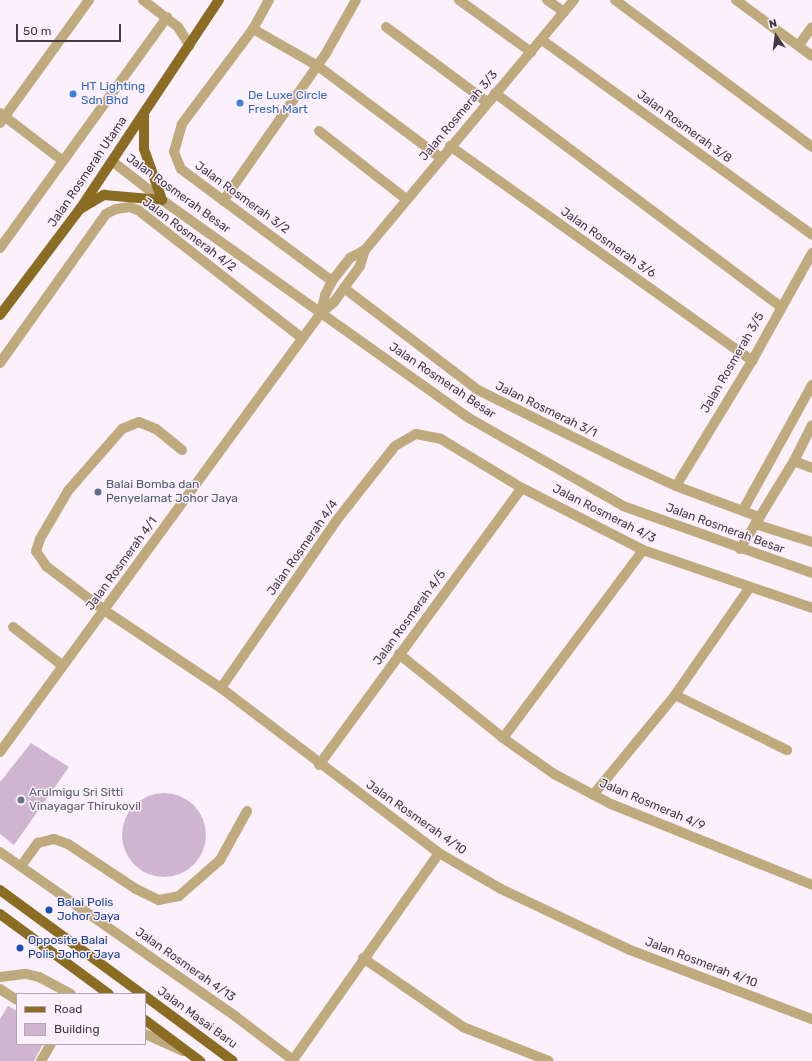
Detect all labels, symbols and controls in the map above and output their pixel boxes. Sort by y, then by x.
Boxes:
scale bar [18,16,123,42]
north arrow [756,16,796,56]
text: N [768,17,778,31]
text: 50 m [23,24,51,38]
street label: Jalan Rosmerah 3/3 [417,68,501,164]
place label: HT Lighting Sdn Bhd [81,80,146,108]
street label: Jalan Rosmerah 3/8 [634,88,734,166]
marker: HT Lighting Sdn Bhd [68,89,78,99]
place label: De Luxe Circle Fresh Mart [248,89,327,117]
marker: De Luxe Circle Fresh Mart [235,98,245,108]
street label: Jalan Rosmerah Utama [46,114,130,230]
street label: Jalan Rosmerah Besar [123,151,233,237]
street label: Jalan Rosmerah 3/2 [192,159,292,237]
street label: Jalan Rosmerah 4/2 [139,195,239,275]
street label: Jalan Rosmerah 3/6 [558,205,658,281]
street label: Jalan Rosmerah 3/5 [698,310,768,416]
street label: Jalan Rosmerah Besar [386,340,498,422]
street label: Jalan Rosmerah 3/1 [493,379,599,441]
place label: Balai Bomba dan Penyelamat Johor Jaya [106,478,238,506]
street label: Jalan Rosmerah 4/3 [550,482,658,546]
marker: Balai Bomba dan Penyelamat Johor Jaya [93,487,103,497]
street label: Jalan Rosmerah 4/4 [265,497,341,599]
street label: Jalan Rosmerah Besar [664,501,786,557]
street label: Jalan Rosmerah 4/1 [83,515,161,613]
street label: Jalan Rosmerah 4/5 [371,568,449,668]
street label: Jalan Rosmerah 4/9 [597,776,707,834]
street label: Jalan Rosmerah 4/10 [363,778,469,858]
place label: Arulmigu Sri Sitti Vinayagar Thirukovil [29,786,142,814]
marker: Arulmigu Sri Sitti Vinayagar Thirukovil [16,795,26,805]
place label: Balai Polis Johor Jaya [57,896,120,924]
marker: Balai Polis Johor Jaya [44,905,54,915]
street label: Jalan Rosmerah 4/13 [132,925,238,1005]
place label: Opposite Balai Polis Johor Jaya [28,934,121,962]
street label: Jalan Rosmerah 4/10 [643,935,759,991]
marker: Opposite Balai Polis Johor Jaya [15,943,25,953]
street label: Jalan Masai Baru [154,984,240,1052]
legend [16,993,146,1045]
text: Road [54,1002,82,1016]
text: Building [54,1022,100,1036]

